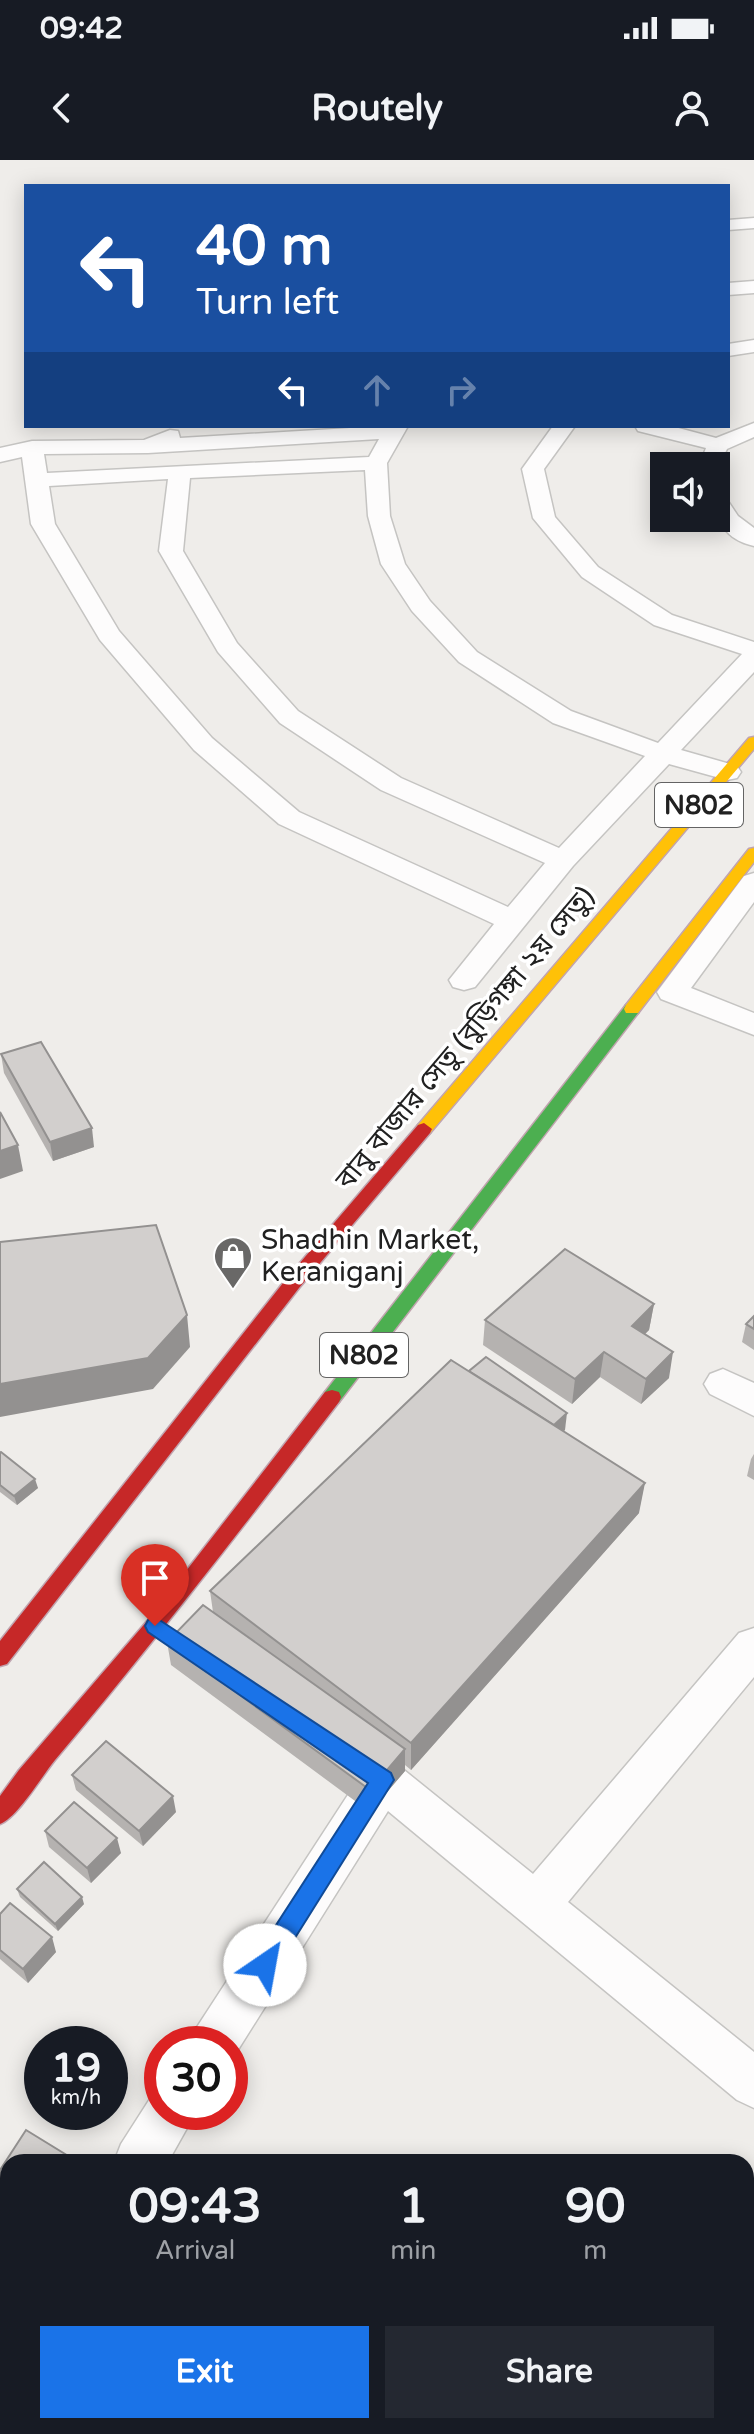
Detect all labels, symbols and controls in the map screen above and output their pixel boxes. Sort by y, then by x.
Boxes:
text: 09:42 [40,10,123,47]
icon: back [40,86,84,130]
icon: person [670,86,714,130]
text: Routely [311,87,443,130]
text: 40 m [196,213,332,280]
icon: left [64,216,168,320]
text: Turn left [196,281,339,324]
icon: left [271,368,315,412]
icon: ahead [355,368,399,412]
icon: right [439,368,483,412]
map controls [650,452,730,532]
button: sound [650,452,730,532]
road number: N802 [655,783,743,827]
street label: বাবু বাজার সেতু (বুড়িগঙ্গা ২য় সেতু) [328,880,602,1197]
place label: Shadhin Market, Keraniganj [261,1223,479,1289]
shop icon: Shadhin Market, Keraniganj [212,1235,254,1290]
road number: N802 [320,1333,408,1377]
pin [121,1544,189,1626]
icon: arrive [133,1556,177,1600]
position arrow [223,1923,307,2007]
speed limit sign: 30 [144,2026,248,2130]
text: 19 [51,2044,101,2092]
text: km/h [51,2086,101,2110]
text: 09:43 [129,2178,262,2236]
text: 1 [398,2178,428,2236]
text: 90 [565,2178,625,2236]
text: Arrival [155,2235,235,2266]
text: min [390,2235,436,2266]
text: m [583,2235,607,2266]
button: Exit [40,2326,369,2418]
button: Share [385,2326,714,2418]

